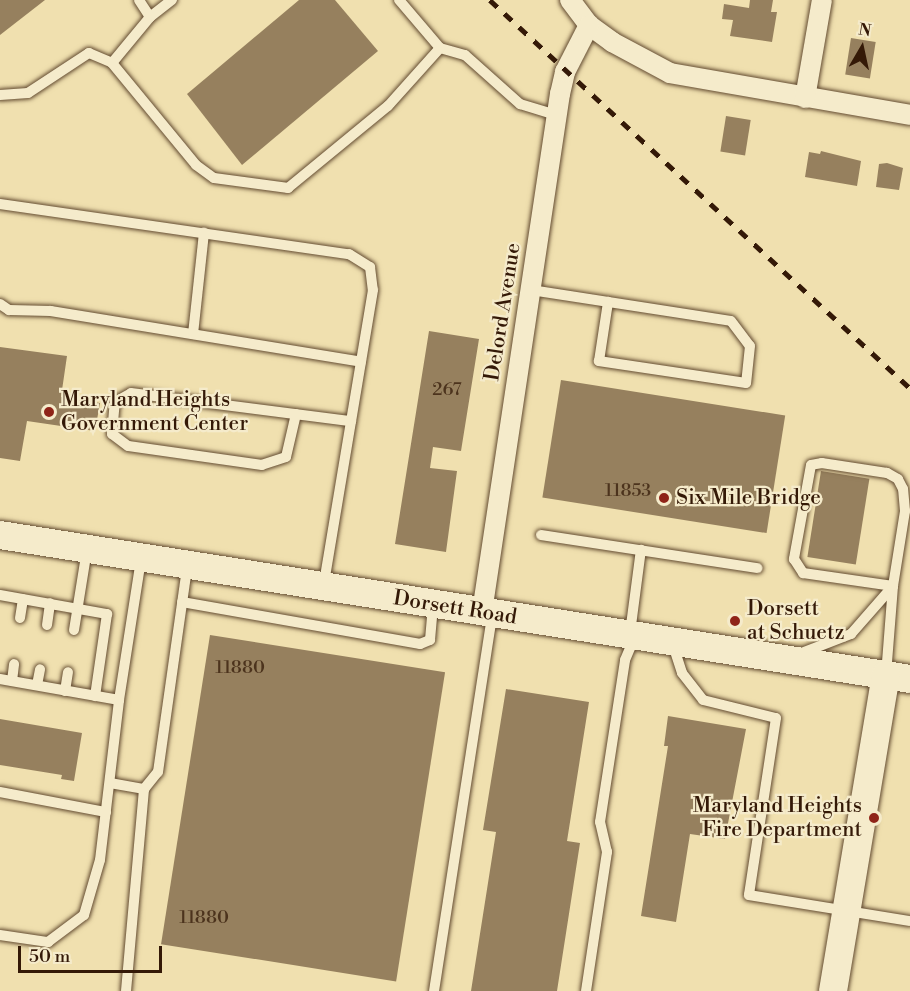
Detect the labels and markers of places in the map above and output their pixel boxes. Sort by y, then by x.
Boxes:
place label: Maryland Heights Government Center [61,387,248,437]
marker: Maryland Heights Government Center [42,405,56,419]
place label: Six Mile Bridge [676,485,821,511]
marker: Six Mile Bridge [657,491,671,505]
place label: Dorsett at Schuetz [747,596,844,646]
marker: Dorsett at Schuetz [728,614,742,628]
place label: Maryland Heights Fire Department [693,793,862,843]
marker: Maryland Heights Fire Department [867,811,881,825]

